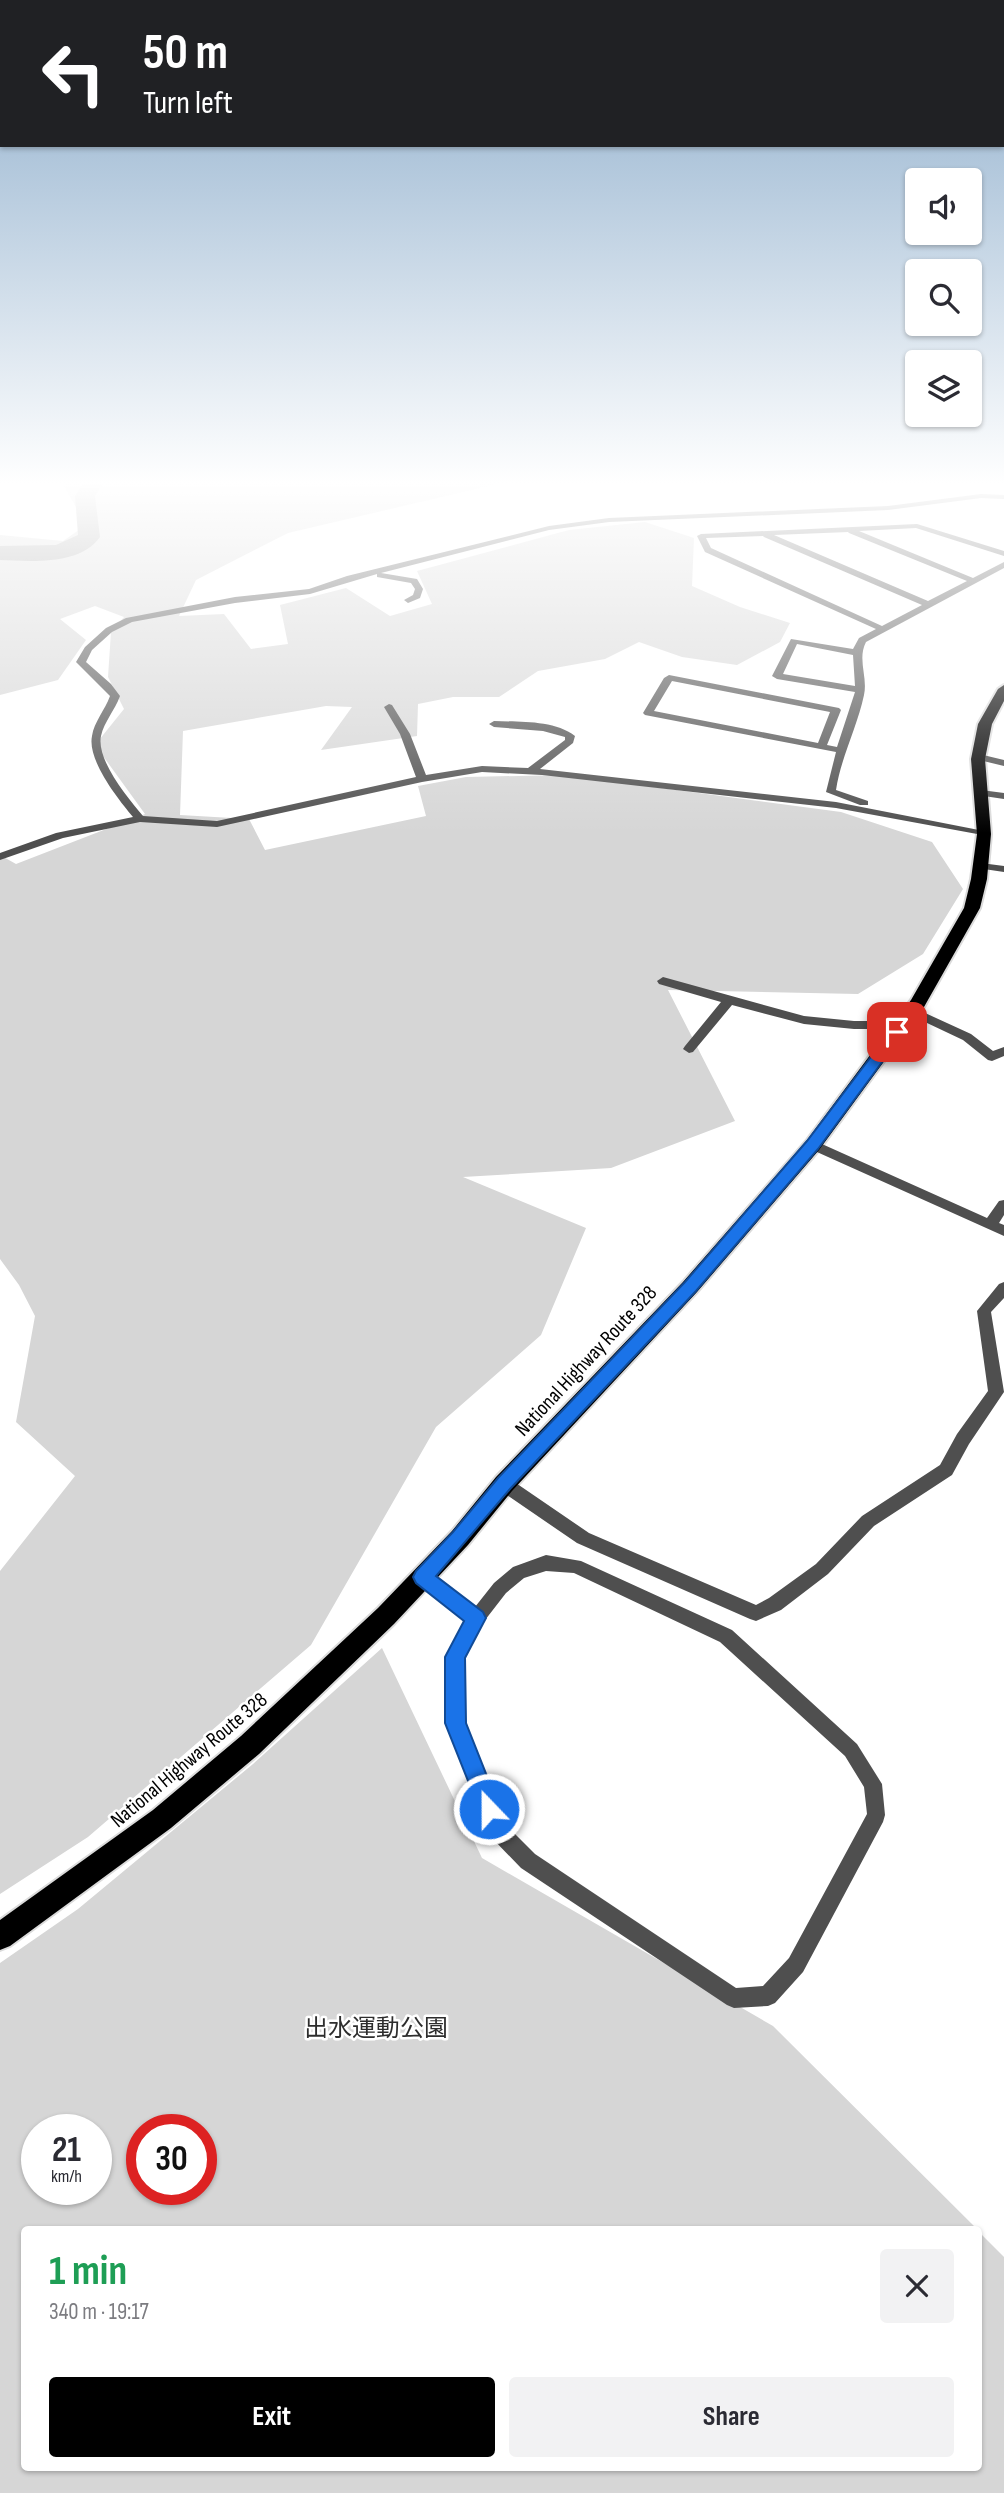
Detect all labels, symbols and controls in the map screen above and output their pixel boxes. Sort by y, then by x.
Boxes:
text: 50 m [143,24,228,83]
icon: left [28,28,119,119]
text: Turn left [143,84,233,123]
map controls [905,168,982,427]
button: sound [905,168,982,245]
button: search [905,259,982,336]
button: layers [905,350,982,427]
pin [867,1002,927,1062]
icon: arrive [878,1013,916,1051]
street label: National Highway Route 328 [510,1281,662,1441]
street label: National Highway Route 328 [106,1687,272,1833]
position arrow [452,1772,526,1846]
park label: 出水運動公園 [304,2014,448,2043]
speed limit sign: 30 [126,2114,217,2205]
text: 21 [52,2129,81,2172]
text: km/h [51,2166,82,2187]
text: 1 min [49,2246,127,2297]
button: close [880,2249,954,2323]
text: 340 m · 19:17 [49,2298,149,2326]
button: Exit [49,2377,495,2457]
button: Share [509,2377,954,2457]

